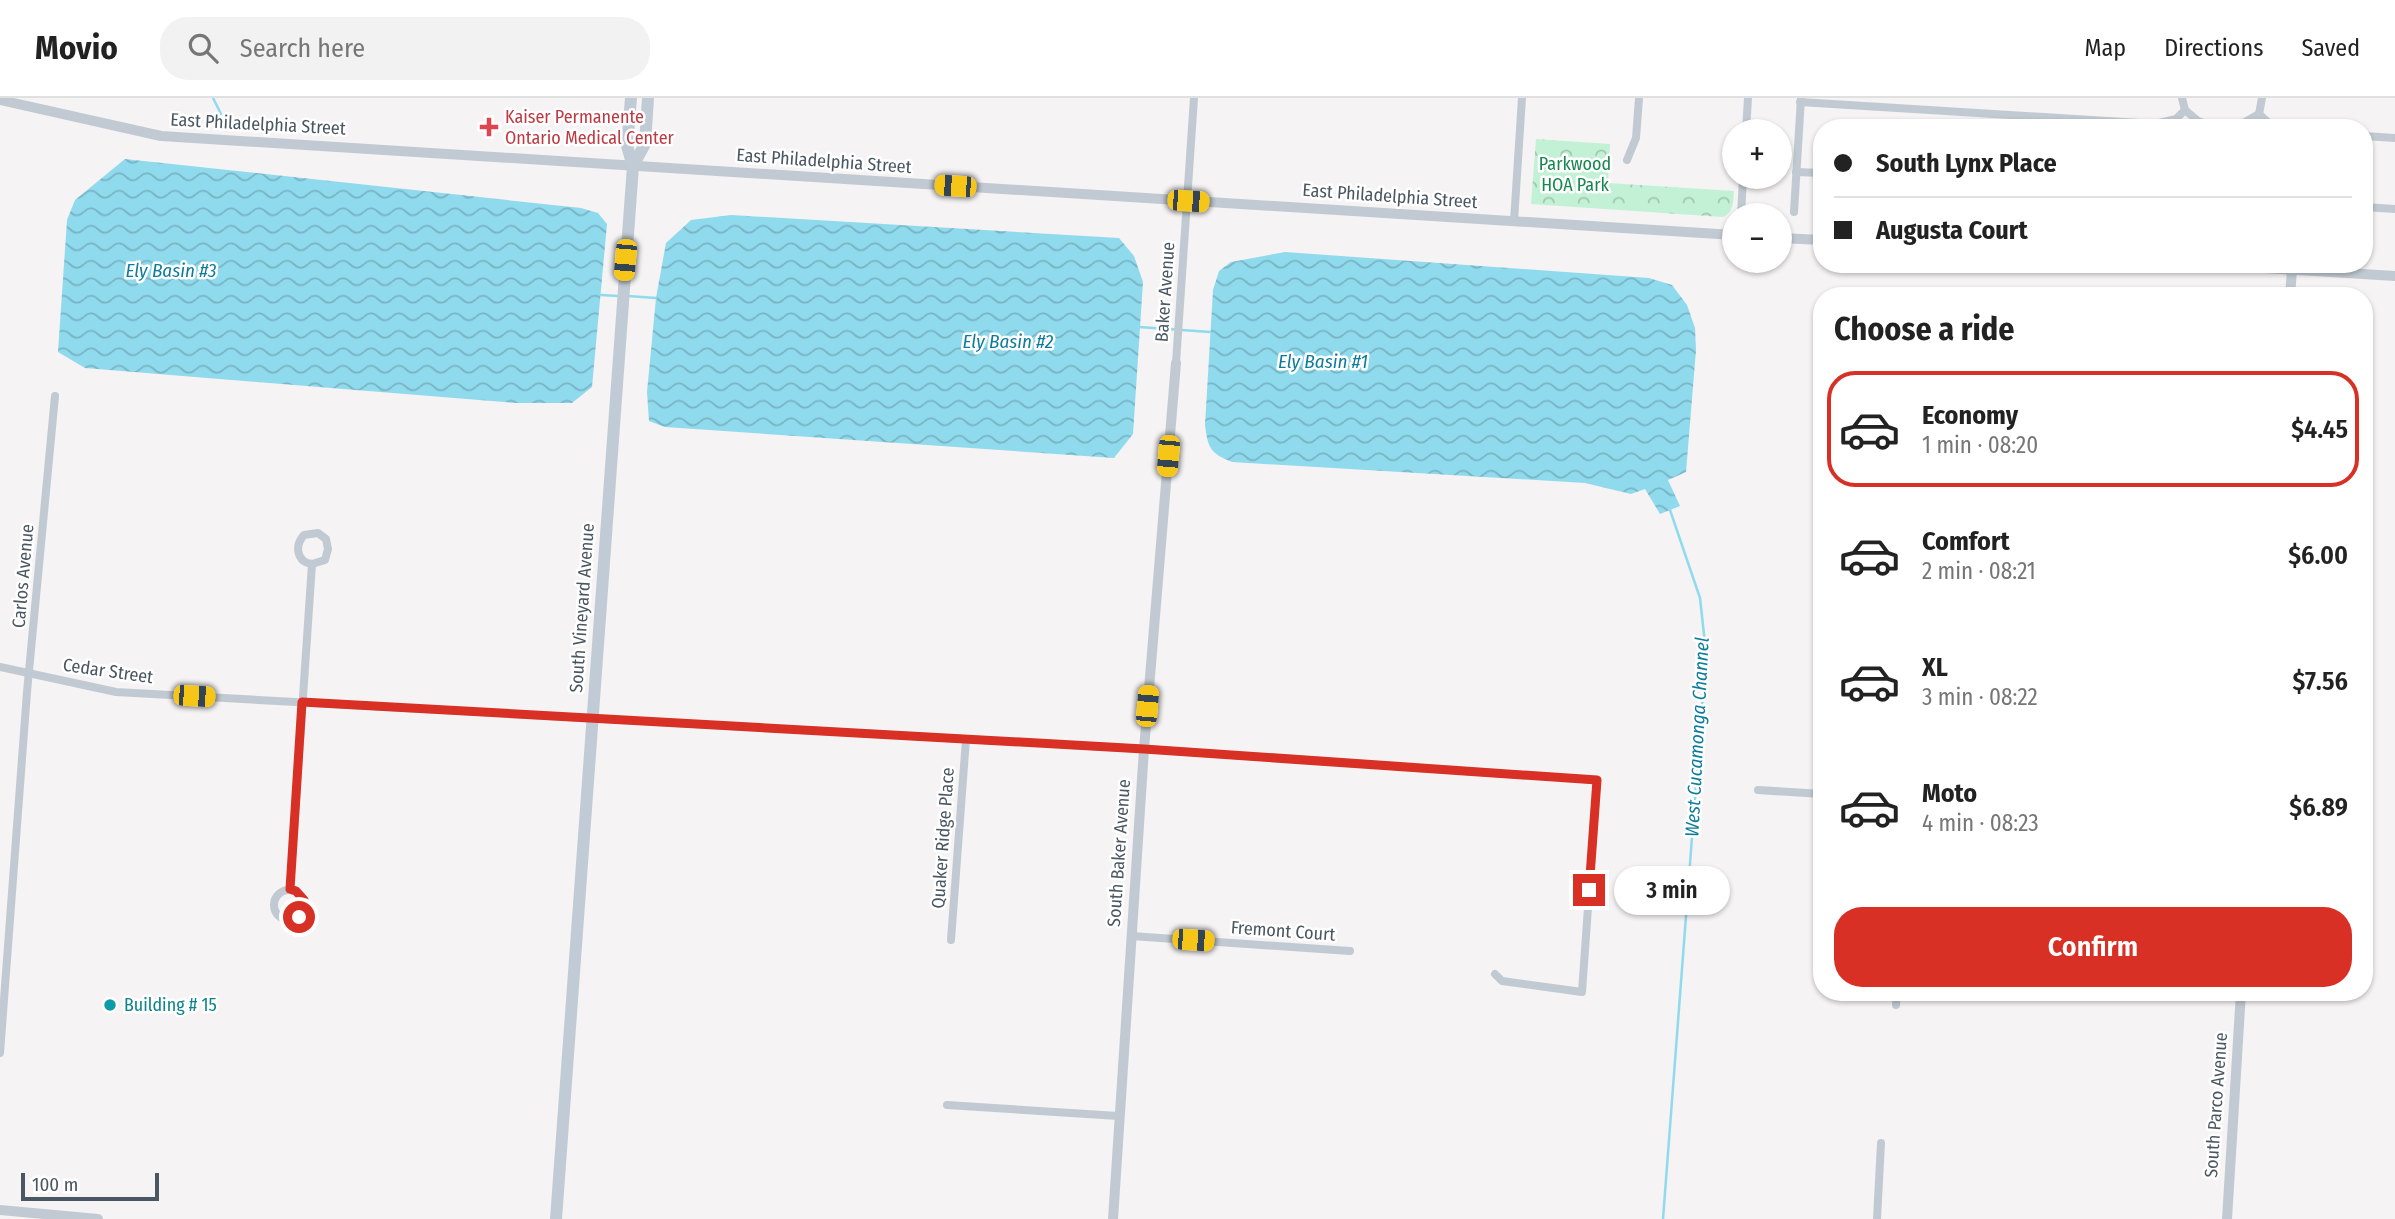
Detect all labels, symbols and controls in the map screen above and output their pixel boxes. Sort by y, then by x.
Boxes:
search box [160,17,650,80]
text: Movio [35,28,118,68]
icon: search [184,29,222,67]
text: Search here [240,33,365,64]
text: Map [2085,34,2126,62]
text: Directions [2164,34,2263,62]
text: Saved [2301,34,2360,62]
place label: Kaiser Permanente Ontario Medical Center [505,106,675,149]
street label: East Philadelphia Street [170,108,346,140]
marker: Kaiser Permanente Ontario Medical Center [479,117,499,137]
map controls [1722,119,1792,273]
button: + [1722,119,1792,189]
street label: East Philadelphia Street [736,144,912,178]
text: South Lynx Place [1876,148,2057,179]
park label: Parkwood HOA Park [1539,153,1611,196]
car [934,174,977,198]
street label: East Philadelphia Street [1302,179,1478,213]
car [1167,189,1210,213]
button: − [1722,203,1792,273]
text: Augusta Court [1876,215,2028,246]
car [613,238,638,282]
street label: Baker Avenue [1151,241,1179,343]
water label: Ely Basin #3 [125,259,217,282]
text: Choose a ride [1834,310,2015,348]
water label: Ely Basin #2 [962,330,1054,353]
water label: Ely Basin #1 [1278,350,1368,373]
icon: car [1838,398,1901,461]
text: Economy [1922,400,2018,431]
text: $4.45 [2291,414,2348,445]
text: 1 min · 08:20 [1922,431,2038,459]
car [1156,434,1181,478]
street label: South Vineyard Avenue [565,522,599,693]
street label: Carlos Avenue [8,523,39,629]
icon: car [1838,524,1901,587]
text: Comfort [1922,526,2010,557]
text: $6.00 [2288,540,2348,571]
text: 2 min · 08:21 [1922,557,2036,585]
water label: West Cucamonga Channel [1680,637,1714,837]
icon: car [1838,650,1901,713]
text: XL [1922,652,1948,683]
street label: Cedar Street [61,654,155,688]
text: $7.56 [2293,666,2348,697]
text: 3 min · 08:22 [1922,683,2038,711]
car [173,684,216,708]
car [1135,684,1160,728]
street label: Quaker Ridge Place [927,767,959,909]
icon: car [1838,776,1901,839]
street label: South Baker Avenue [1103,778,1135,927]
text: Moto [1922,778,1977,809]
text: $6.89 [2289,792,2348,823]
text: 4 min · 08:23 [1922,809,2039,837]
callout: 3 min [1614,866,1729,914]
route end [1573,874,1605,906]
text: 3 min [1646,876,1698,904]
route start [283,901,315,933]
button: Confirm [1834,907,2352,987]
street label: Fremont Court [1230,916,1336,946]
car [1172,928,1215,952]
place label: Building # 15 [124,994,217,1016]
marker: Building # 15 [102,997,118,1013]
street label: South Parco Avenue [2200,1031,2232,1178]
scale bar [21,1170,159,1202]
text: 100 m [32,1173,78,1196]

